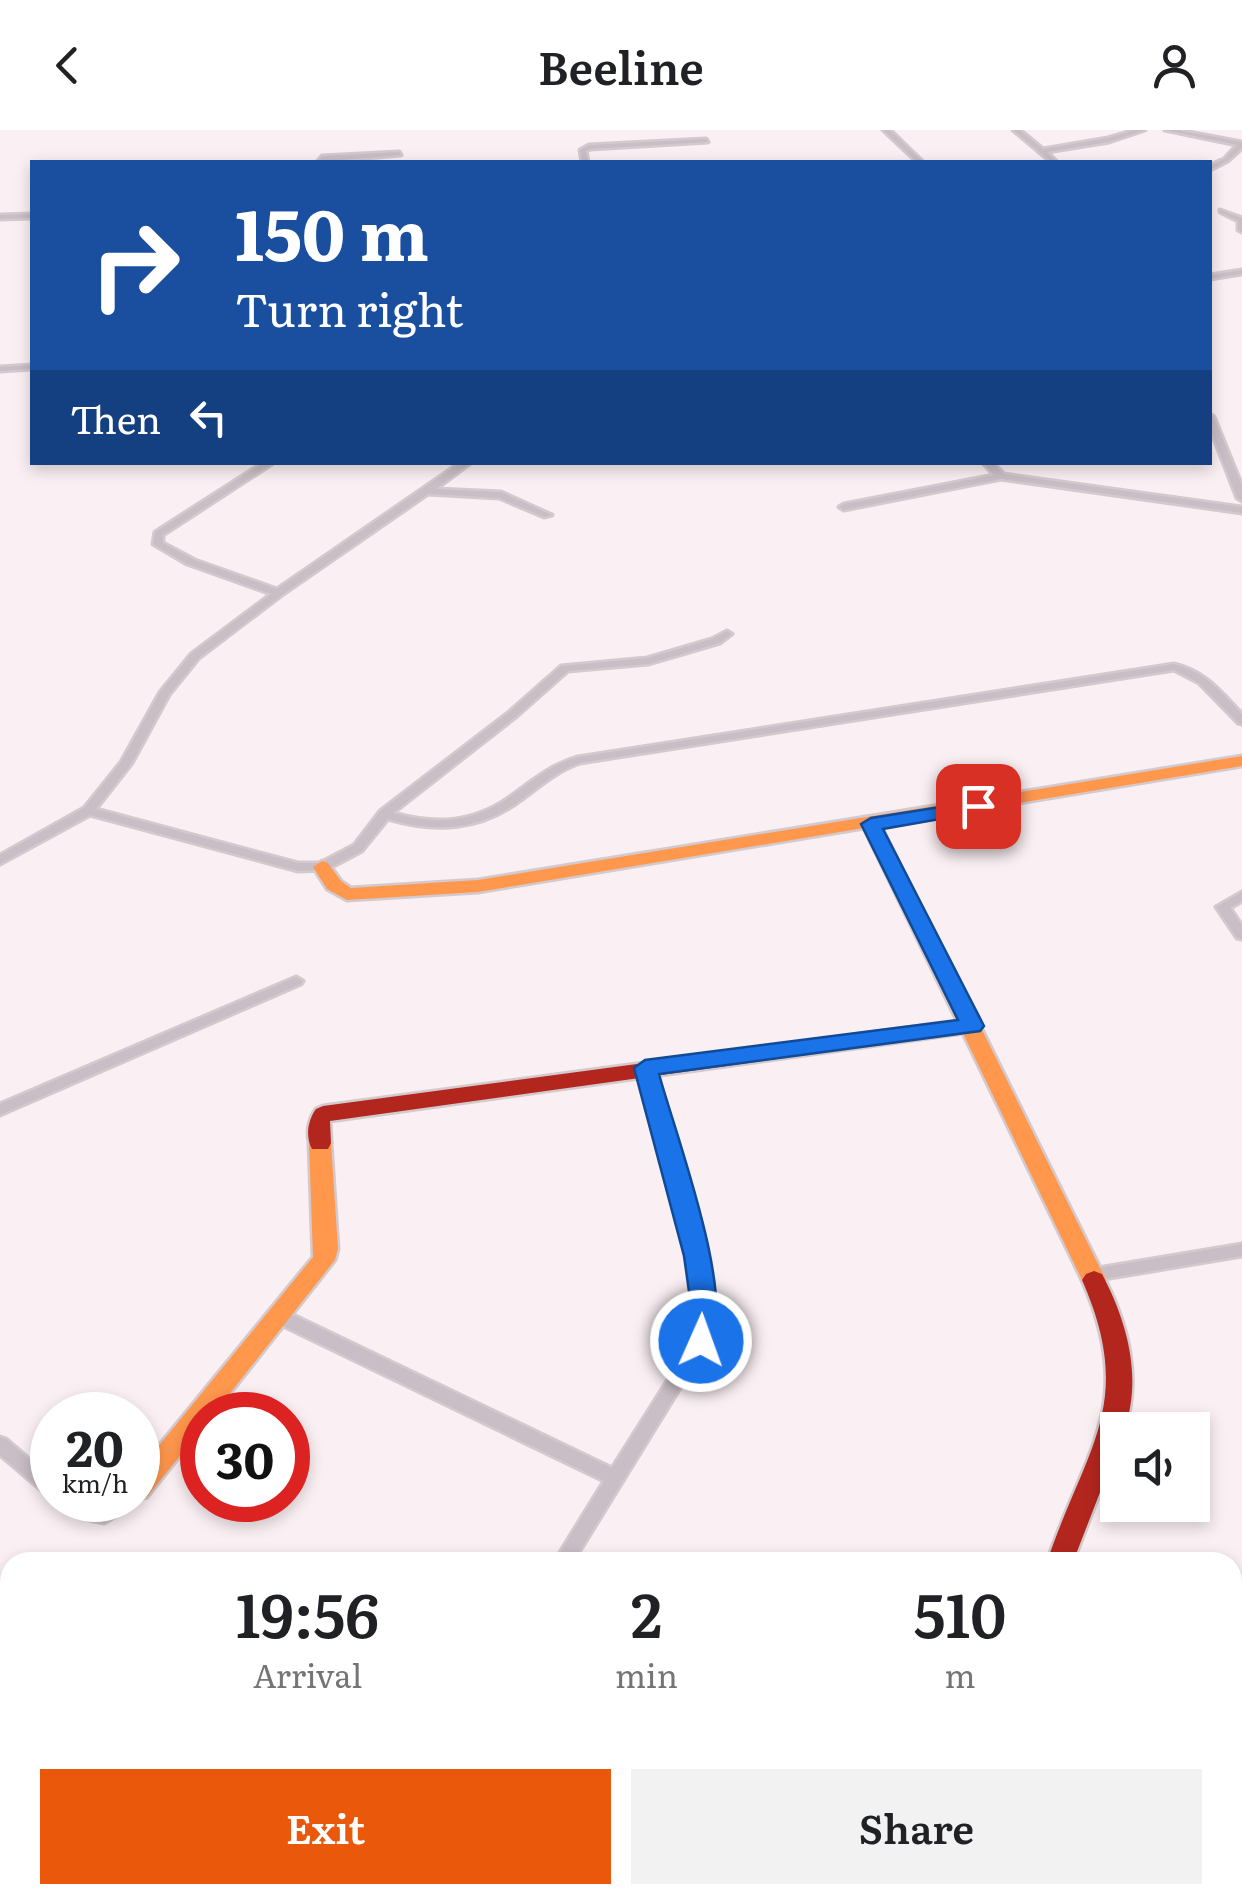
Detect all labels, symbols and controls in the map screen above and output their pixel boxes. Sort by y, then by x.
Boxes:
text: Beeline [538,32,704,99]
icon: back [40,38,95,93]
icon: person [1147,38,1202,93]
text: 150 m [235,179,429,283]
icon: right [70,200,200,330]
text: Turn right [235,274,463,341]
text: Then [70,389,161,446]
icon: left [181,390,236,445]
pin [936,764,1021,849]
icon: arrive [951,779,1006,834]
position arrow [649,1289,753,1393]
speed limit sign: 30 [180,1392,310,1522]
text: 20 [66,1408,124,1482]
map controls [1100,1412,1210,1522]
button: sound [1100,1412,1210,1522]
text: km/h [62,1464,128,1501]
text: 19:56 [236,1567,379,1656]
text: 2 [631,1567,662,1656]
text: 510 [914,1567,1006,1656]
text: Arrival [253,1650,362,1698]
text: min [615,1650,678,1698]
text: m [944,1650,975,1698]
button: Exit [40,1769,611,1884]
button: Share [631,1769,1202,1884]

